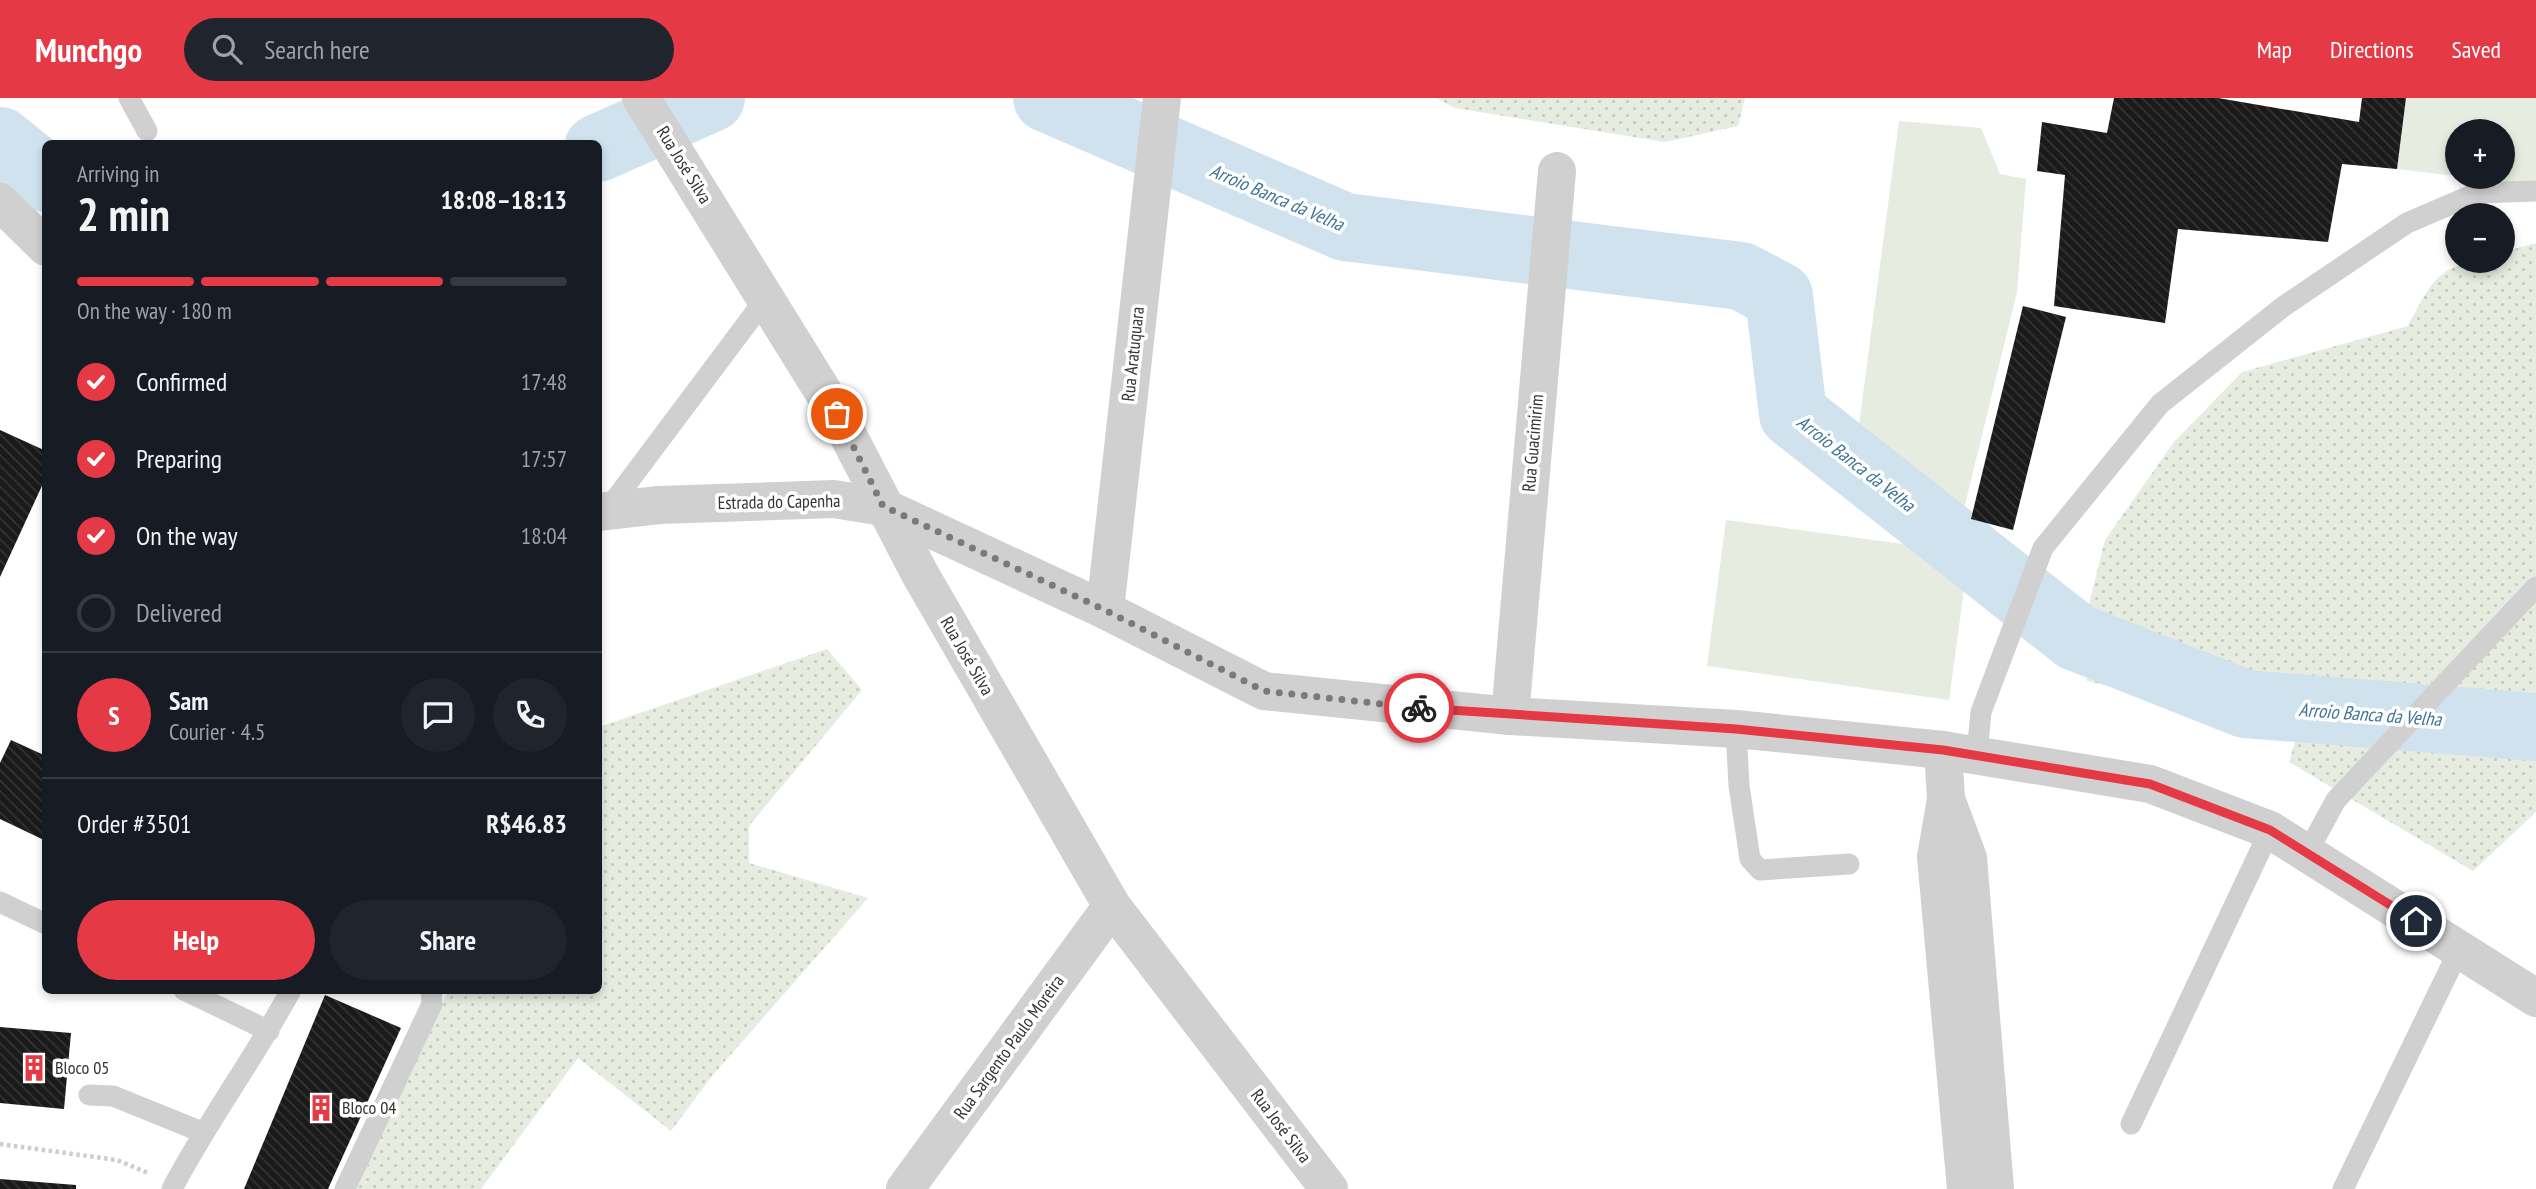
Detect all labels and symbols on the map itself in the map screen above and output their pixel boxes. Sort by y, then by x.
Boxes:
street label: Rua José Silva [652,122,717,208]
water label: Arroio Banca da Velha [1207,158,1349,236]
street label: Rua Aratuquara [1116,305,1149,403]
pin [807,384,867,444]
street label: Rua Guacimirim [1517,393,1548,493]
water label: Arroio Banca da Velha [1792,410,1921,517]
street label: Estrada do Capenha [718,489,840,514]
street label: Rua José Silva [936,612,999,699]
courier [1384,673,1454,743]
water label: Arroio Banca da Velha [2298,697,2443,731]
pin [2386,891,2446,951]
street label: Rua Sargento Paulo Moreira [948,970,1069,1123]
building icon: Bloco 05 [19,1053,49,1083]
place label: Bloco 05 [55,1056,109,1079]
street label: Rua José Silva [1246,1084,1317,1167]
building icon: Bloco 04 [306,1093,336,1123]
place label: Bloco 04 [342,1096,396,1119]

